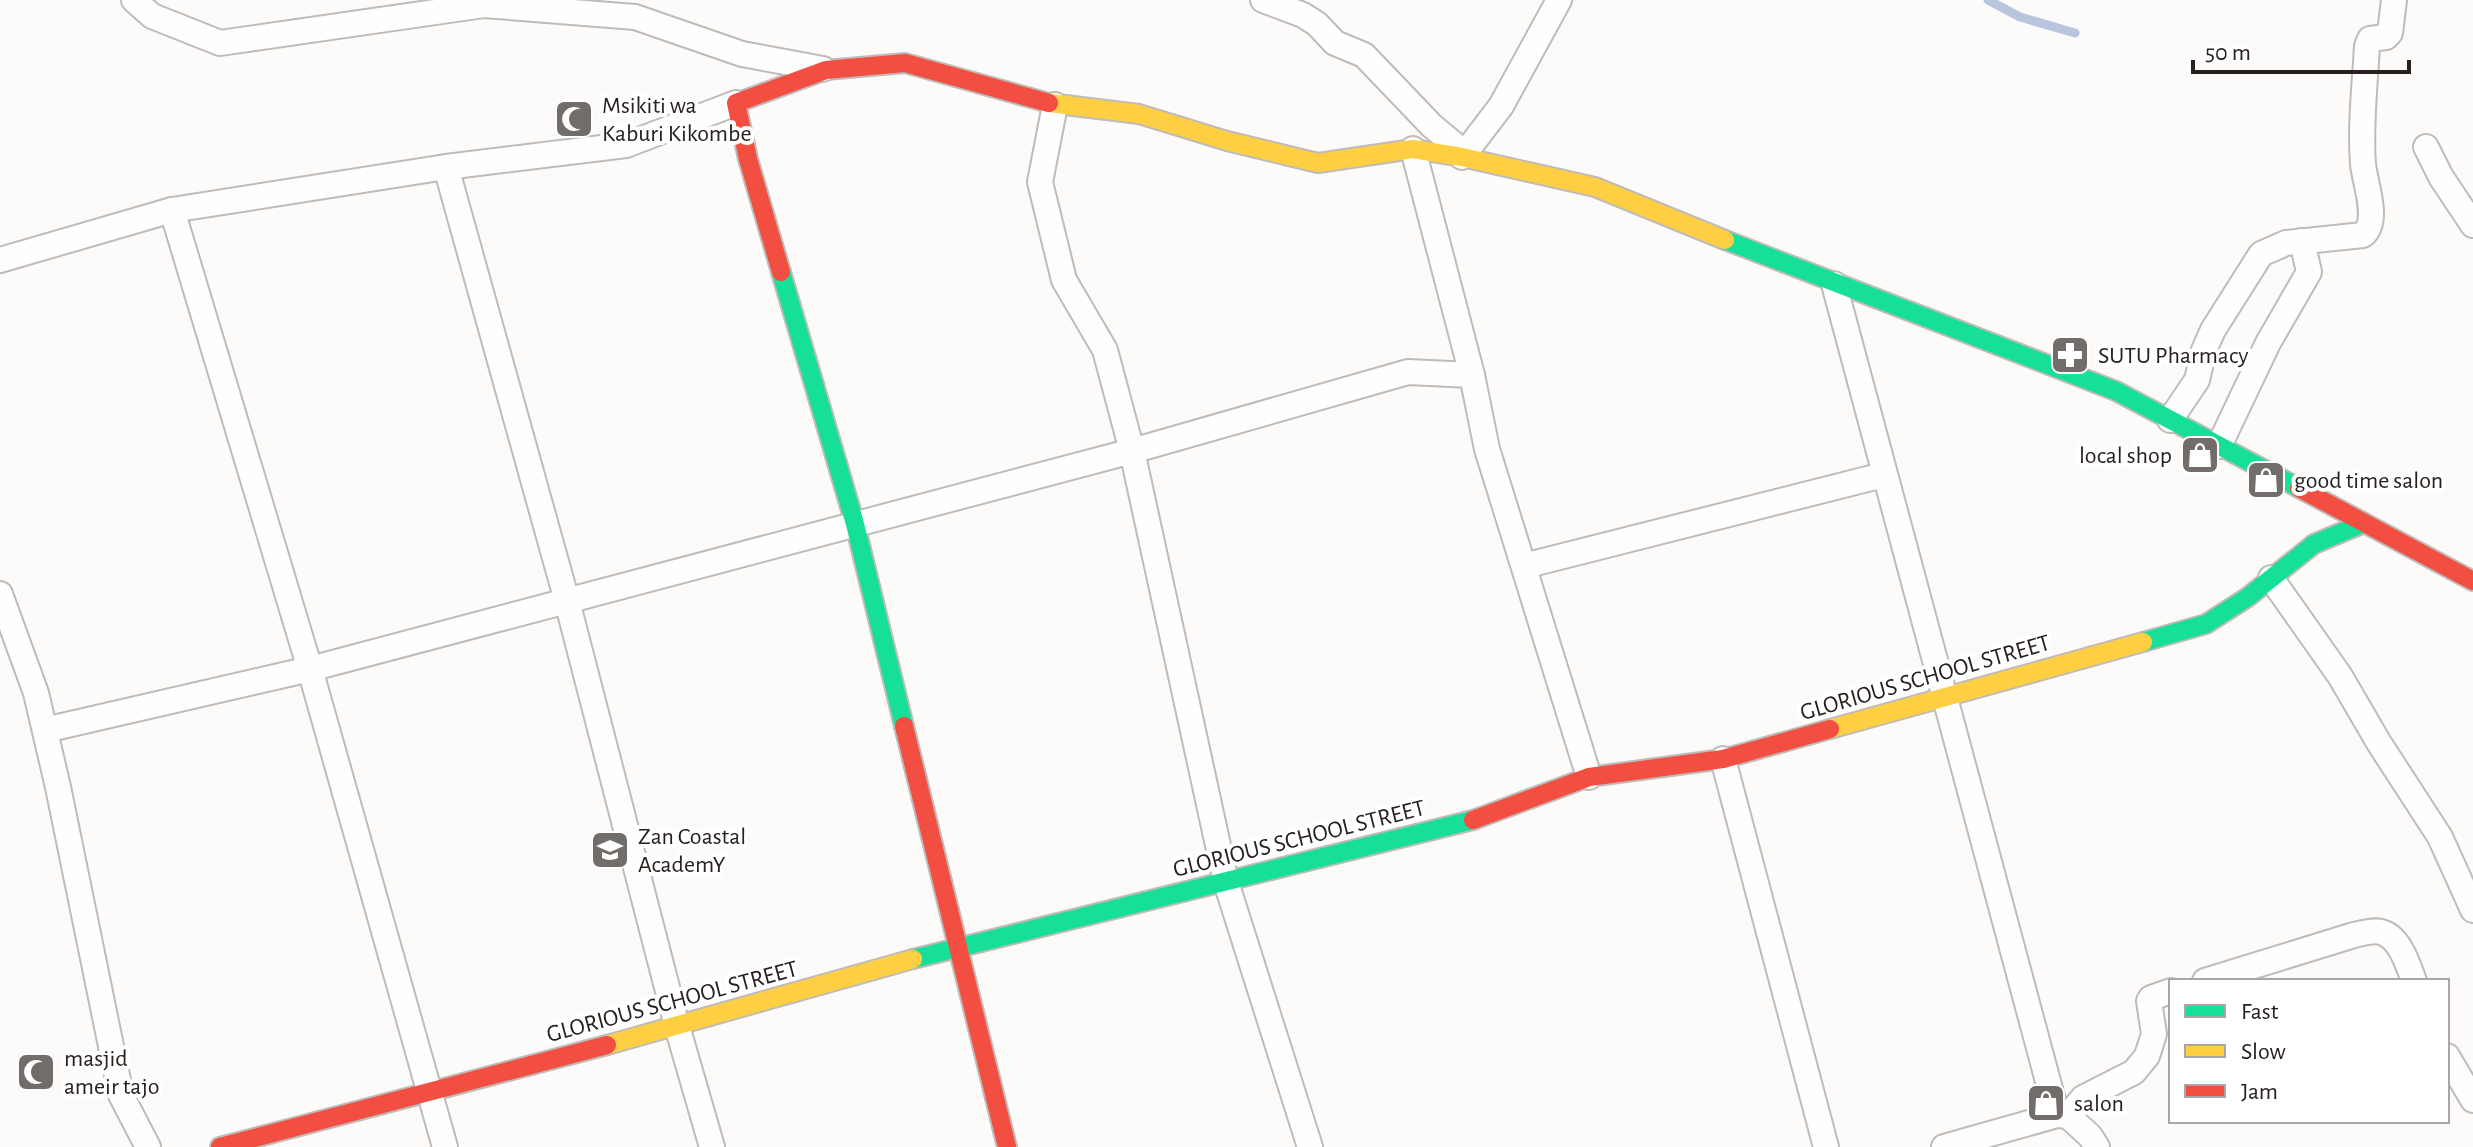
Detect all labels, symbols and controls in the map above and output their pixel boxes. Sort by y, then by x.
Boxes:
scale bar [2193,24,2409,74]
text: 50 m [2205,41,2251,65]
place label: Msikiti wa Kaburi Kikombe [602,94,751,146]
mosque icon: Msikiti wa Kaburi Kikombe [553,98,595,140]
pharmacy icon: SUTU Pharmacy [2049,334,2091,376]
place label: SUTU Pharmacy [2098,344,2248,368]
shop icon: local shop [2179,434,2221,476]
place label: local shop [2079,444,2172,468]
shop icon: good time salon [2245,459,2287,501]
place label: good time salon [2294,469,2443,493]
street label: GLORIOUS SCHOOL STREET [1798,631,2053,725]
street label: GLORIOUS SCHOOL STREET [1171,796,1428,882]
place label: Zan Coastal AcademY [638,825,746,877]
school or university icon: Zan Coastal AcademY [589,829,631,871]
street label: GLORIOUS SCHOOL STREET [544,957,801,1047]
legend [2169,979,2449,1123]
text: Fast [2241,1000,2279,1024]
text: Slow [2241,1040,2286,1064]
place label: masjid ameir tajo [64,1047,160,1099]
mosque icon: masjid ameir tajo [15,1051,57,1093]
text: Jam [2241,1080,2278,1104]
shop icon: salon [2025,1082,2067,1124]
place label: salon [2074,1092,2124,1116]

